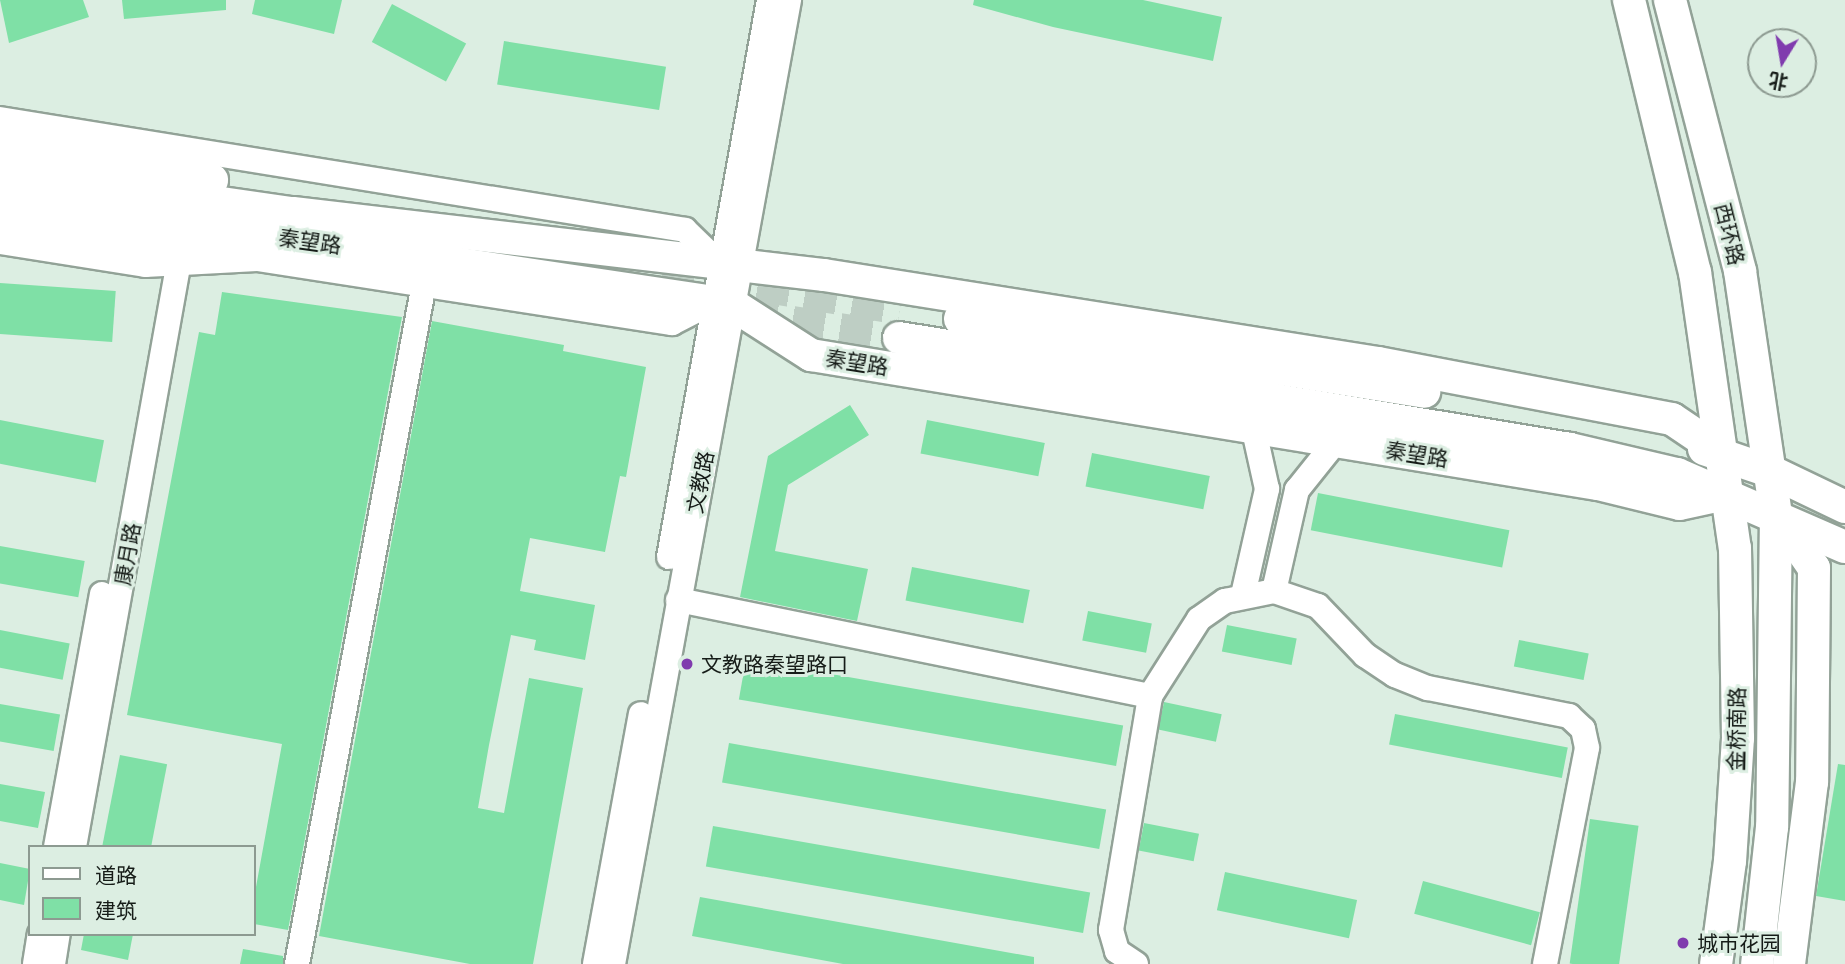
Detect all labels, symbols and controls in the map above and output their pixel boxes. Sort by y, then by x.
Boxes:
north arrow [1747,28,1817,98]
text: 北 [1767,68,1790,95]
street label: 西环路 [1710,200,1750,268]
street label: 秦望路 [277,224,343,258]
street label: 秦望路 [824,345,890,379]
street label: 秦望路 [1384,437,1450,471]
street label: 文教路 [682,449,718,515]
street label: 康月路 [109,521,145,587]
place label: 文教路秦望路口 [701,651,848,677]
marker: 文教路秦望路口 [679,656,695,672]
street label: 金桥南路 [1723,687,1749,771]
legend [28,845,256,936]
text: 道路 [95,861,137,889]
text: 建筑 [95,896,137,924]
place label: 城市花园 [1697,930,1781,956]
marker: 城市花园 [1675,935,1691,951]

